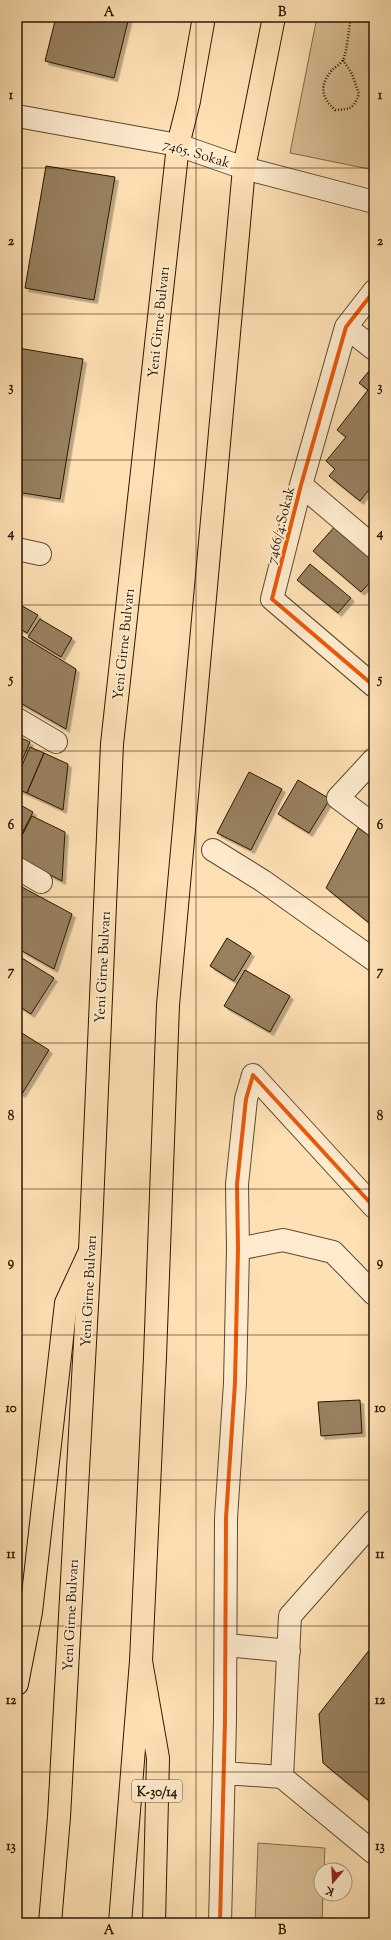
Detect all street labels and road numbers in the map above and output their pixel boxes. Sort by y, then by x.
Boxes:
street label: 7465. Sokak [161,135,233,175]
street label: Yeni Girne Bulvarı [144,265,176,379]
street label: 7466/4.Sokak [263,484,301,566]
street label: Yeni Girne Bulvarı [109,587,141,701]
street label: Yeni Girne Bulvarı [91,911,117,1024]
street label: Yeni Girne Bulvarı [77,1235,103,1348]
street label: Yeni Girne Bulvarı [59,1559,85,1672]
road number: K-30/14 [132,1780,182,1802]

